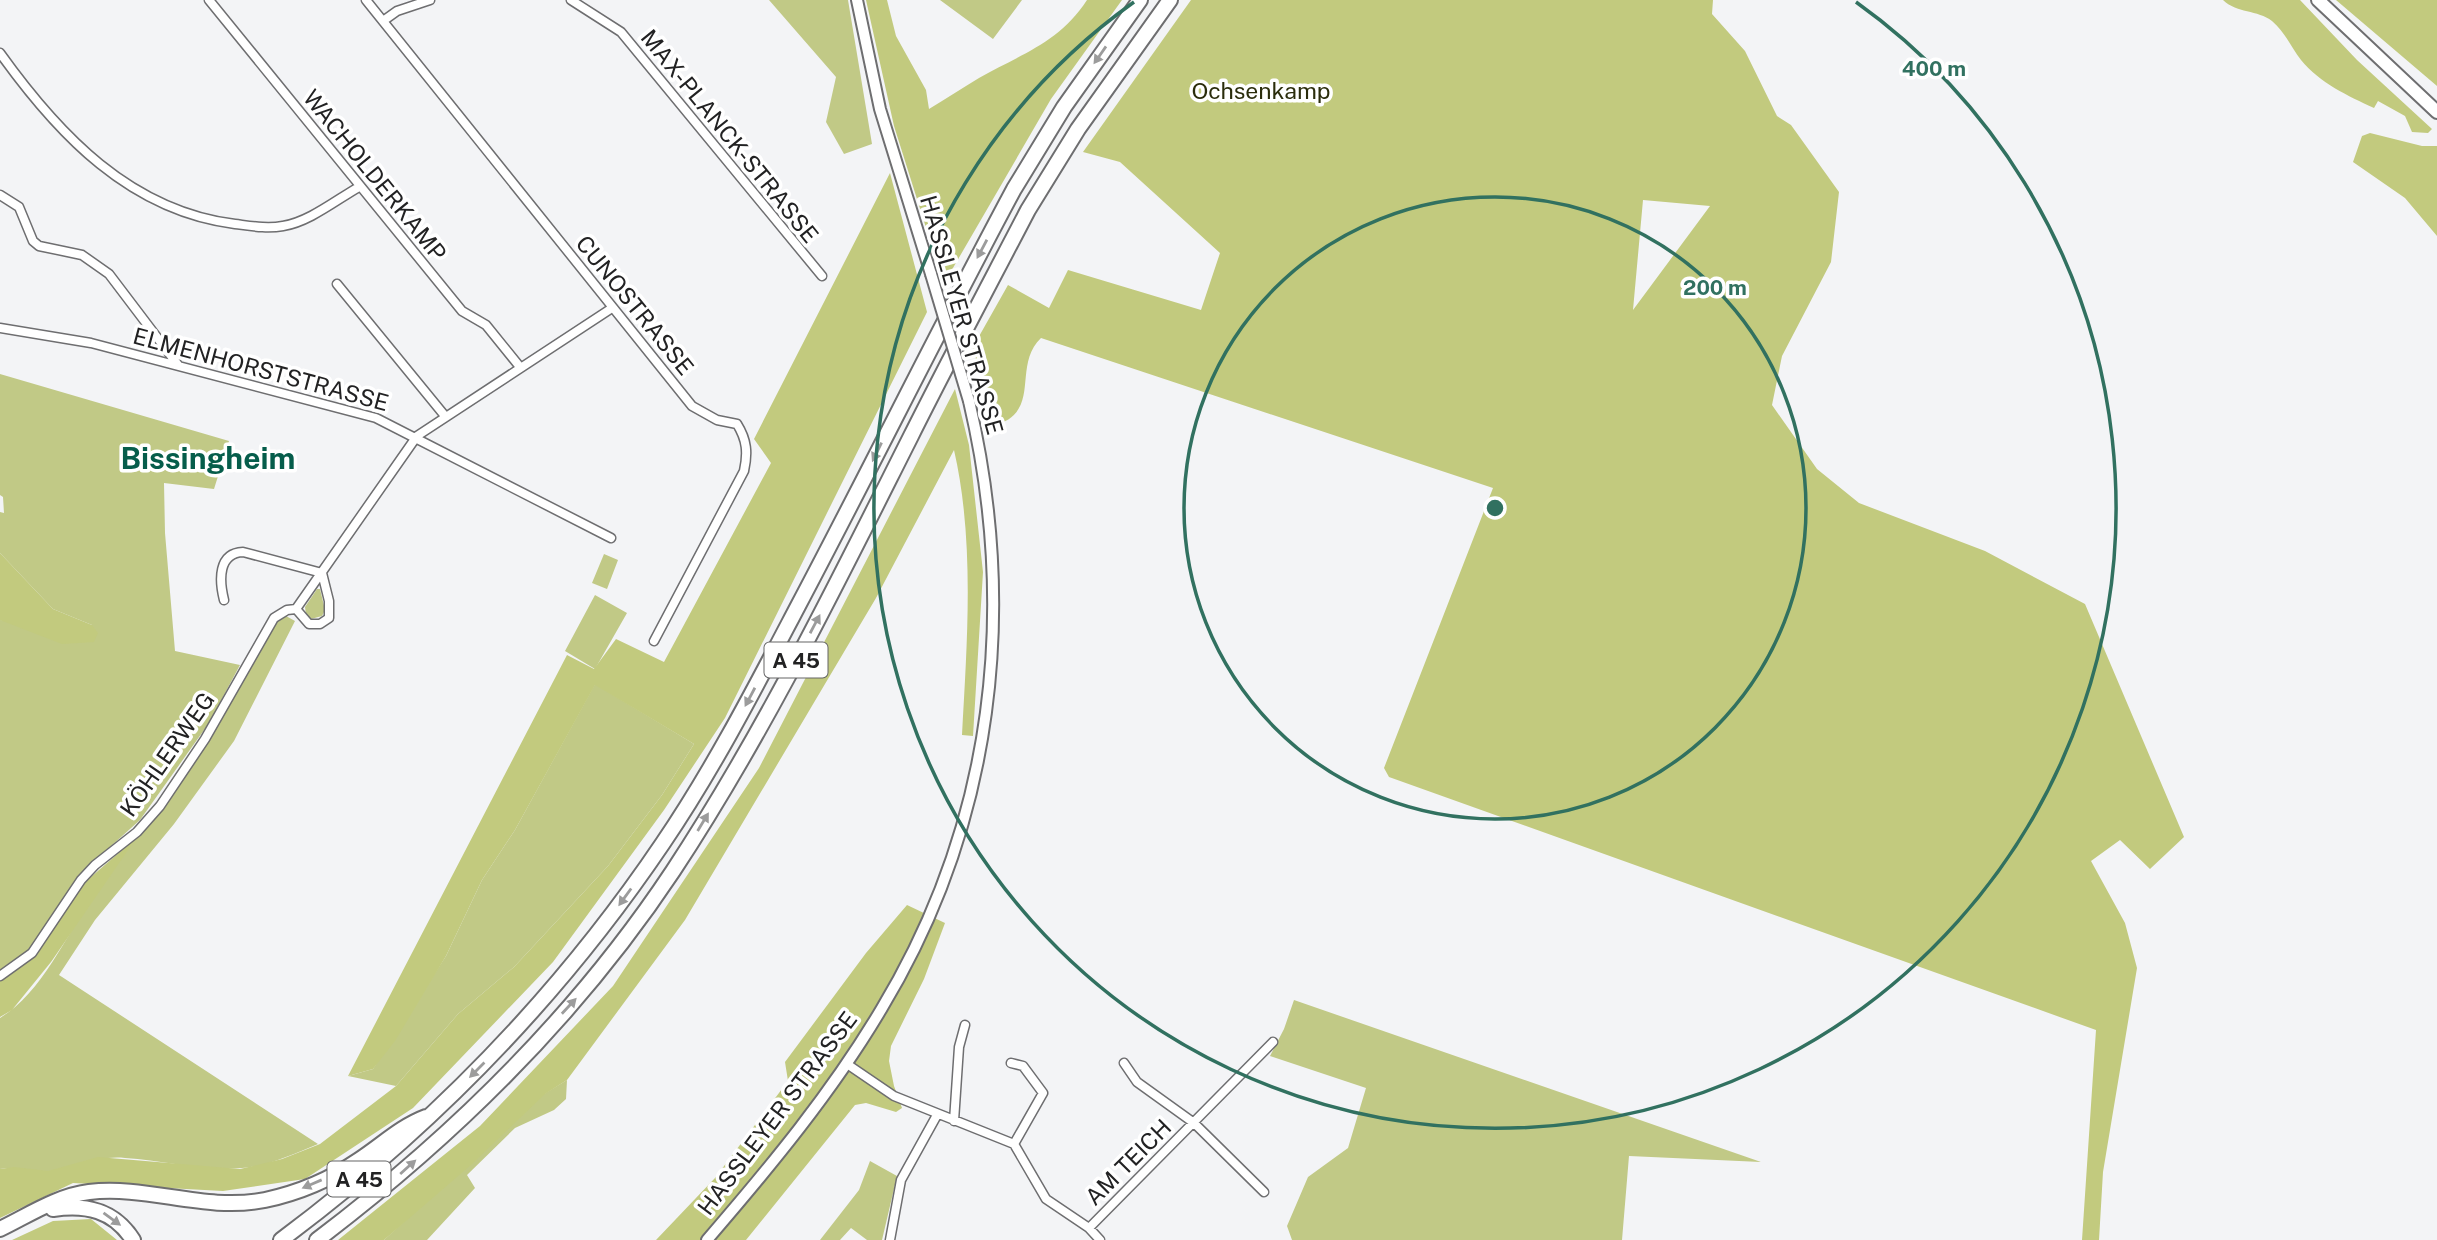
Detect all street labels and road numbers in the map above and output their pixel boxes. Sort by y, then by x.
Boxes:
street label: MAX-PLANCK-STRASSE [636,24,824,248]
street label: WACHOLDERKAMP [298,84,452,266]
street label: HASSLEYER STRASSE [915,192,1009,438]
street label: CUNOSTRASSE [571,230,699,380]
street label: ELMENHORSTSTRASSE [130,322,392,416]
road number: A 45 [764,642,828,678]
street label: KÖHLERWEG [114,687,220,821]
street label: HASSLEYER STRASSE [692,1006,862,1220]
street label: AM TEICH [1079,1113,1177,1211]
road number: A 45 [328,1162,390,1196]

